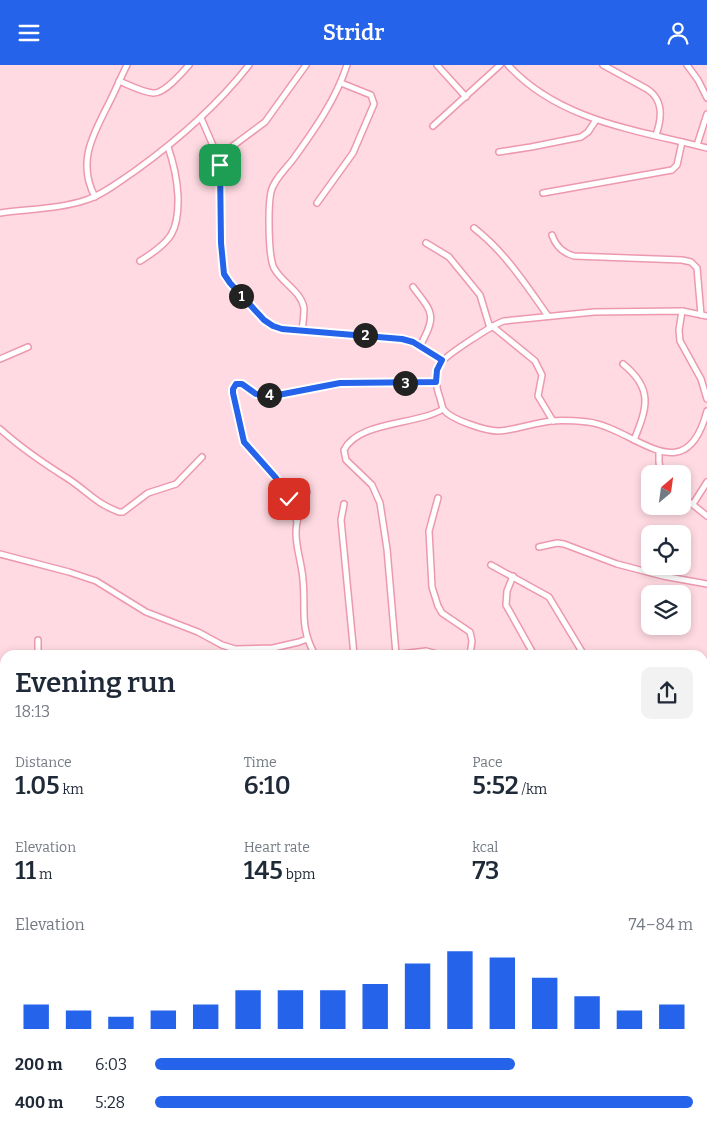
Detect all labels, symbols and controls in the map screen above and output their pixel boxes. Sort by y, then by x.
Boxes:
icon: menu [15,19,43,47]
text: Stridr [323,19,384,46]
icon: person [664,19,692,47]
pin [199,144,241,186]
icon: arrive [206,151,234,179]
pin: 1 [228,283,254,309]
text: 1 [238,288,245,305]
pin: 2 [352,323,378,347]
text: 2 [362,327,369,344]
pin: 3 [392,371,418,395]
text: 3 [401,375,410,392]
pin: 4 [256,383,282,407]
text: 4 [265,387,274,404]
north arrow [641,465,691,515]
map controls [641,465,691,635]
pin [268,478,310,520]
icon: check [275,485,303,513]
button: locate [641,525,691,575]
button: layers [641,585,691,635]
text: Evening run [15,666,175,699]
button: share [641,667,693,719]
text: 18:13 [15,702,50,721]
text: Distance [15,754,72,771]
text: Time [244,754,277,771]
text: Pace [472,754,503,771]
text: 1.05 [15,771,60,801]
text: 6:10 [244,771,291,801]
text: 5:52 [472,771,519,801]
text: km [60,781,84,798]
text: /km [519,781,547,798]
text: Elevation [15,839,76,856]
text: Heart rate [244,839,310,856]
text: kcal [472,839,498,856]
text: 11 [15,856,36,886]
text: 145 [244,856,283,886]
text: 73 [472,856,499,886]
text: m [36,866,52,883]
text: bpm [283,866,315,883]
text: Elevation [15,915,85,934]
text: 74–84 m [628,915,693,934]
text: 200 m [15,1055,62,1074]
text: 6:03 [95,1055,127,1074]
text: 400 m [15,1093,63,1112]
text: 5:28 [95,1093,125,1112]

